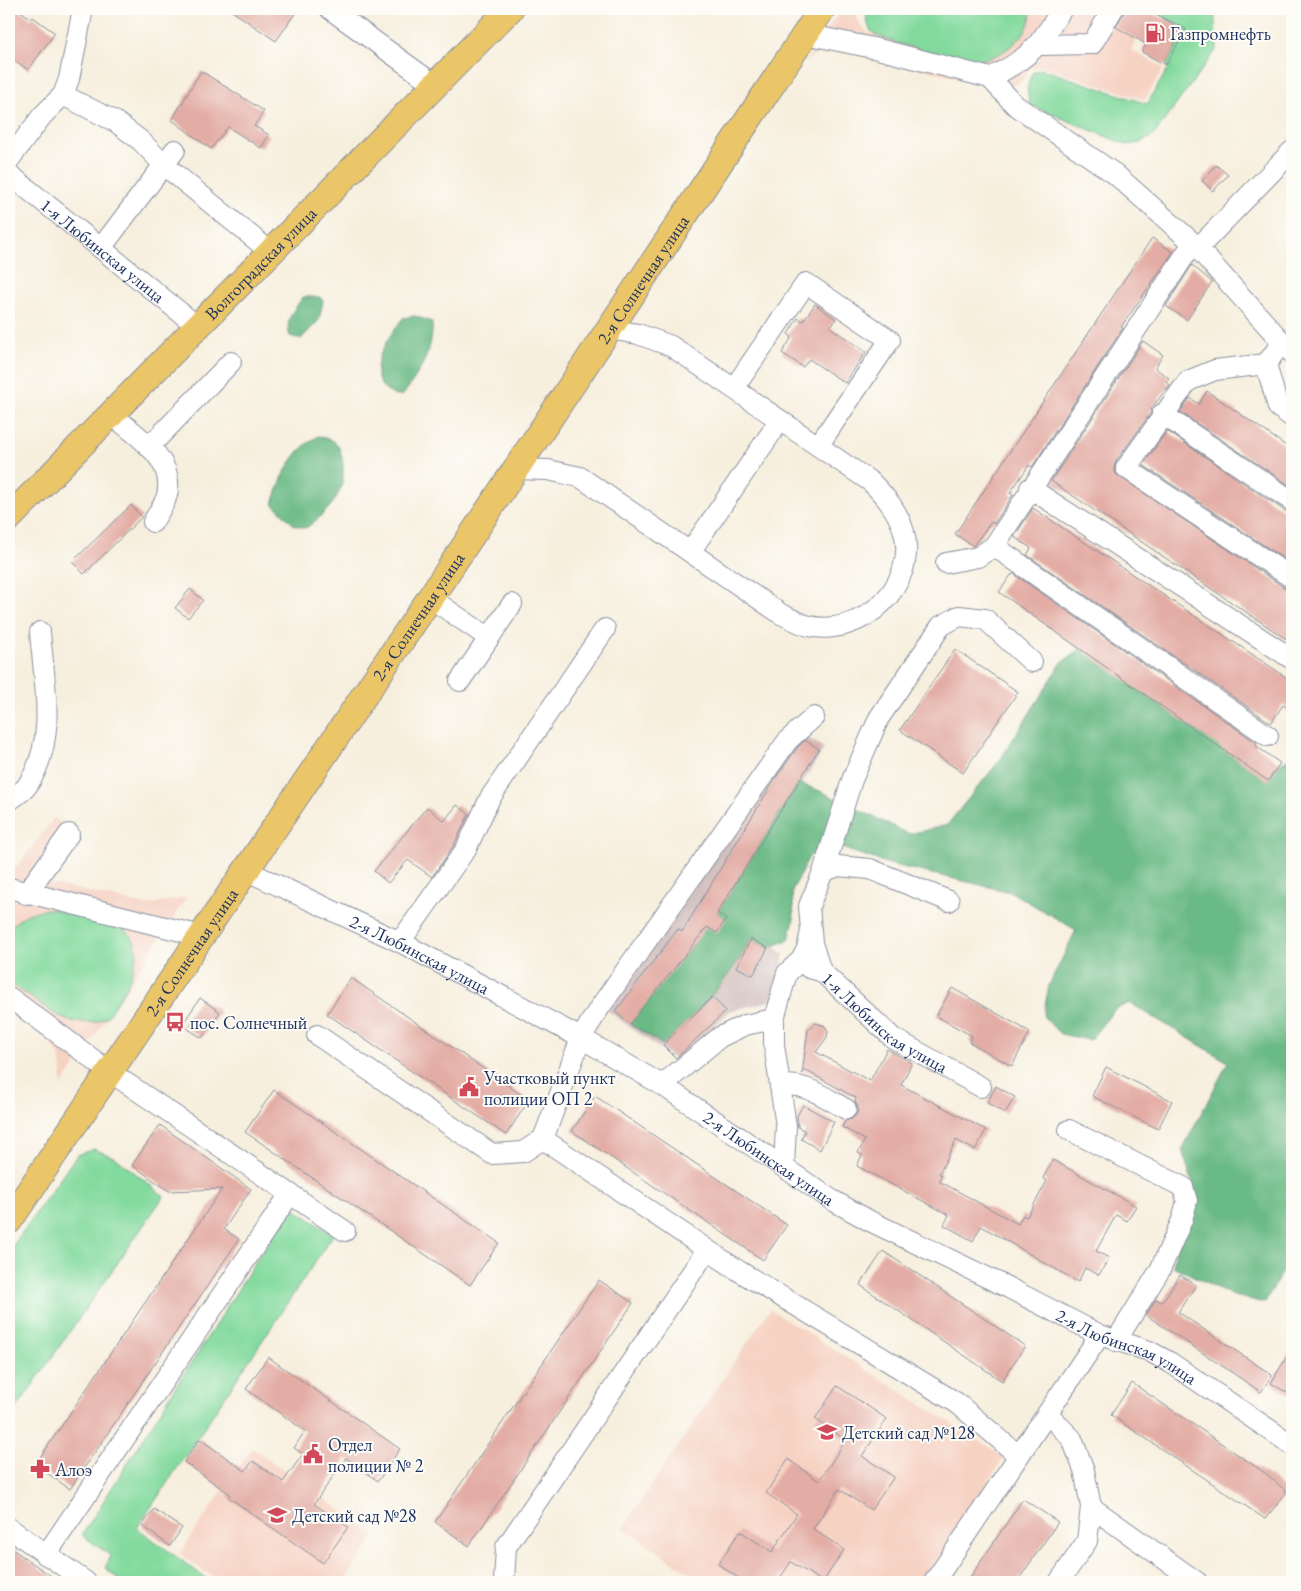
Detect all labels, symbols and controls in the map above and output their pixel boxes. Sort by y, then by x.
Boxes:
fuel station icon: Газпромнефть [1144,22,1166,44]
place label: Газпромнефть [1170,22,1271,45]
street label: 1-я Любинская улица [36,193,171,308]
street label: Волгоградская улица [199,201,322,324]
street label: 2-я Солнечная улица [591,210,694,348]
street label: 2-я Солнечная улица [366,547,469,685]
street label: 2-я Солнечная улица [139,882,243,1020]
street label: 2-я Любинская улица [346,909,494,999]
street label: 1-я Любинская улица [817,967,953,1078]
bus stop icon: пос. Солнечный [164,1011,186,1033]
place label: пос. Солнечный [190,1011,308,1034]
place label: Участковый пункт полиции ОП 2 [483,1066,616,1110]
public building icon: Участковый пункт полиции ОП 2 [458,1076,480,1098]
street label: 2-я Любинская улица [699,1105,840,1211]
street label: 2-я Любинская улица [1052,1303,1202,1389]
school or university icon: Детский сад №128 [816,1421,838,1443]
place label: Детский сад №128 [842,1421,975,1444]
place label: Отдел полиции № 2 [328,1433,424,1477]
public building icon: Отдел полиции № 2 [302,1443,324,1465]
pharmacy icon: Алоэ [29,1458,51,1480]
place label: Алоэ [54,1458,92,1481]
school or university icon: Детский сад №28 [266,1504,288,1526]
place label: Детский сад №28 [292,1504,416,1527]

